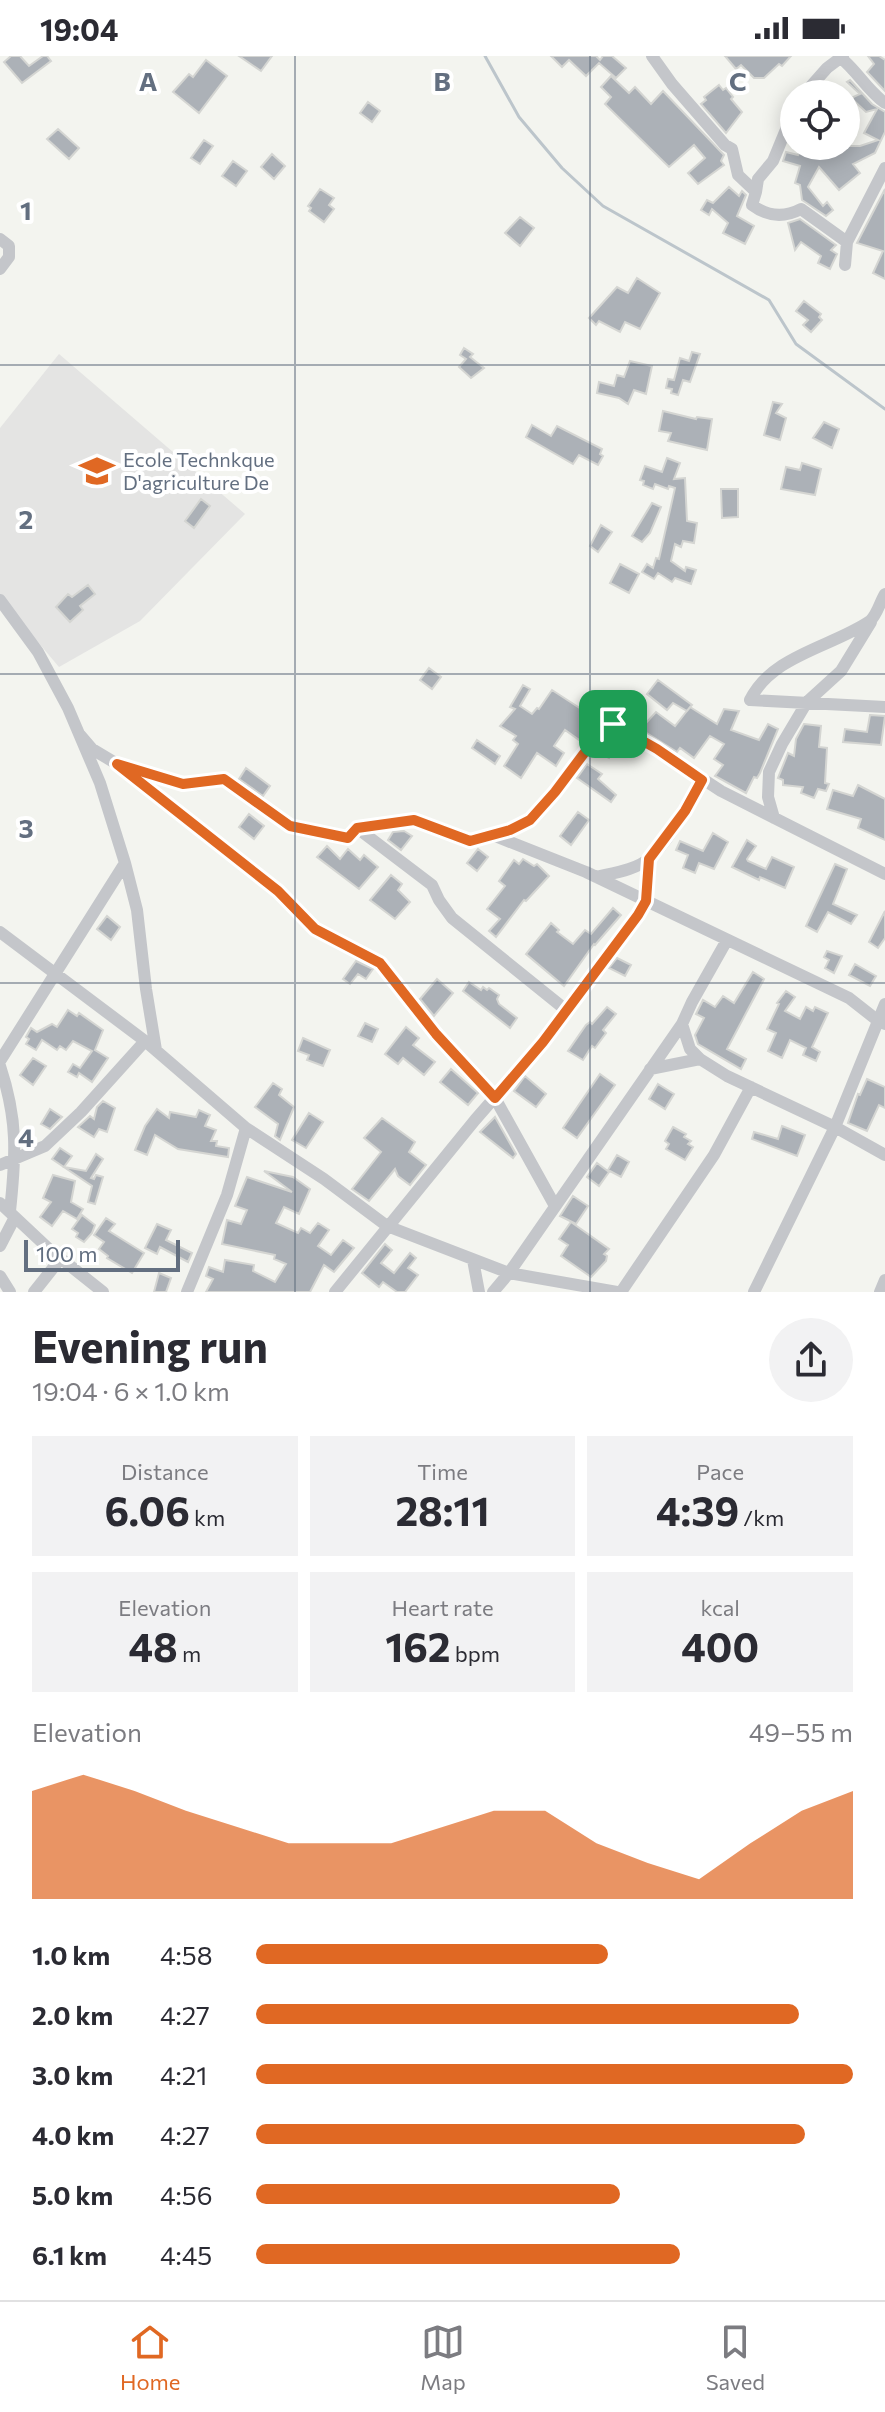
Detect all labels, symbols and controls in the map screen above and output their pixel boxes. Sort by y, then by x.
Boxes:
text: 19:04 [40,10,118,47]
text: A [139,65,158,96]
text: B [433,65,451,96]
text: C [729,65,747,96]
map controls [780,80,860,160]
button: locate [780,80,860,160]
text: 1 [20,194,32,225]
place label: Ecole Technkque D'agriculture De [123,447,275,494]
school or university icon: Ecole Technkque D'agriculture De [78,452,116,490]
text: 2 [19,503,33,534]
pin [579,690,647,758]
icon: arrive [591,702,635,746]
text: 3 [18,812,34,843]
text: 4 [18,1121,34,1152]
scale bar [24,1236,180,1272]
text: 100 m [36,1240,98,1267]
text: Evening run [32,1318,268,1372]
button: share [769,1318,853,1402]
text: 19:04 · 6 × 1.0 km [32,1375,230,1406]
text: Distance [121,1458,209,1485]
text: Time [417,1458,468,1485]
text: Pace [696,1458,744,1485]
text: 6.06 [104,1485,190,1534]
text: 28:11 [395,1485,490,1534]
text: 4:39 [656,1485,739,1534]
text: km [190,1504,225,1531]
text: /km [739,1504,784,1531]
text: Elevation [118,1594,211,1621]
text: Heart rate [391,1594,494,1621]
text: kcal [700,1594,740,1621]
text: 48 [128,1621,178,1670]
text: 162 [385,1621,450,1670]
text: 400 [681,1621,759,1670]
text: m [178,1640,201,1667]
text: bpm [450,1640,500,1667]
text: Elevation [32,1716,142,1747]
text: 49–55 m [749,1716,853,1747]
text: 1.0 km [32,1939,110,1970]
text: 4:58 [160,1939,212,1970]
text: 2.0 km [32,1999,113,2030]
text: 4:27 [160,1999,210,2030]
text: 3.0 km [32,2059,113,2090]
text: 4:21 [160,2059,207,2090]
text: 4.0 km [32,2119,114,2150]
text: 4:27 [160,2119,210,2150]
text: 5.0 km [32,2179,113,2210]
text: 4:56 [160,2179,212,2210]
text: 6.1 km [32,2239,107,2270]
text: 4:45 [160,2239,212,2270]
tab: Home [120,2320,180,2395]
tab: Map [420,2320,466,2395]
tab: Saved [706,2320,765,2395]

